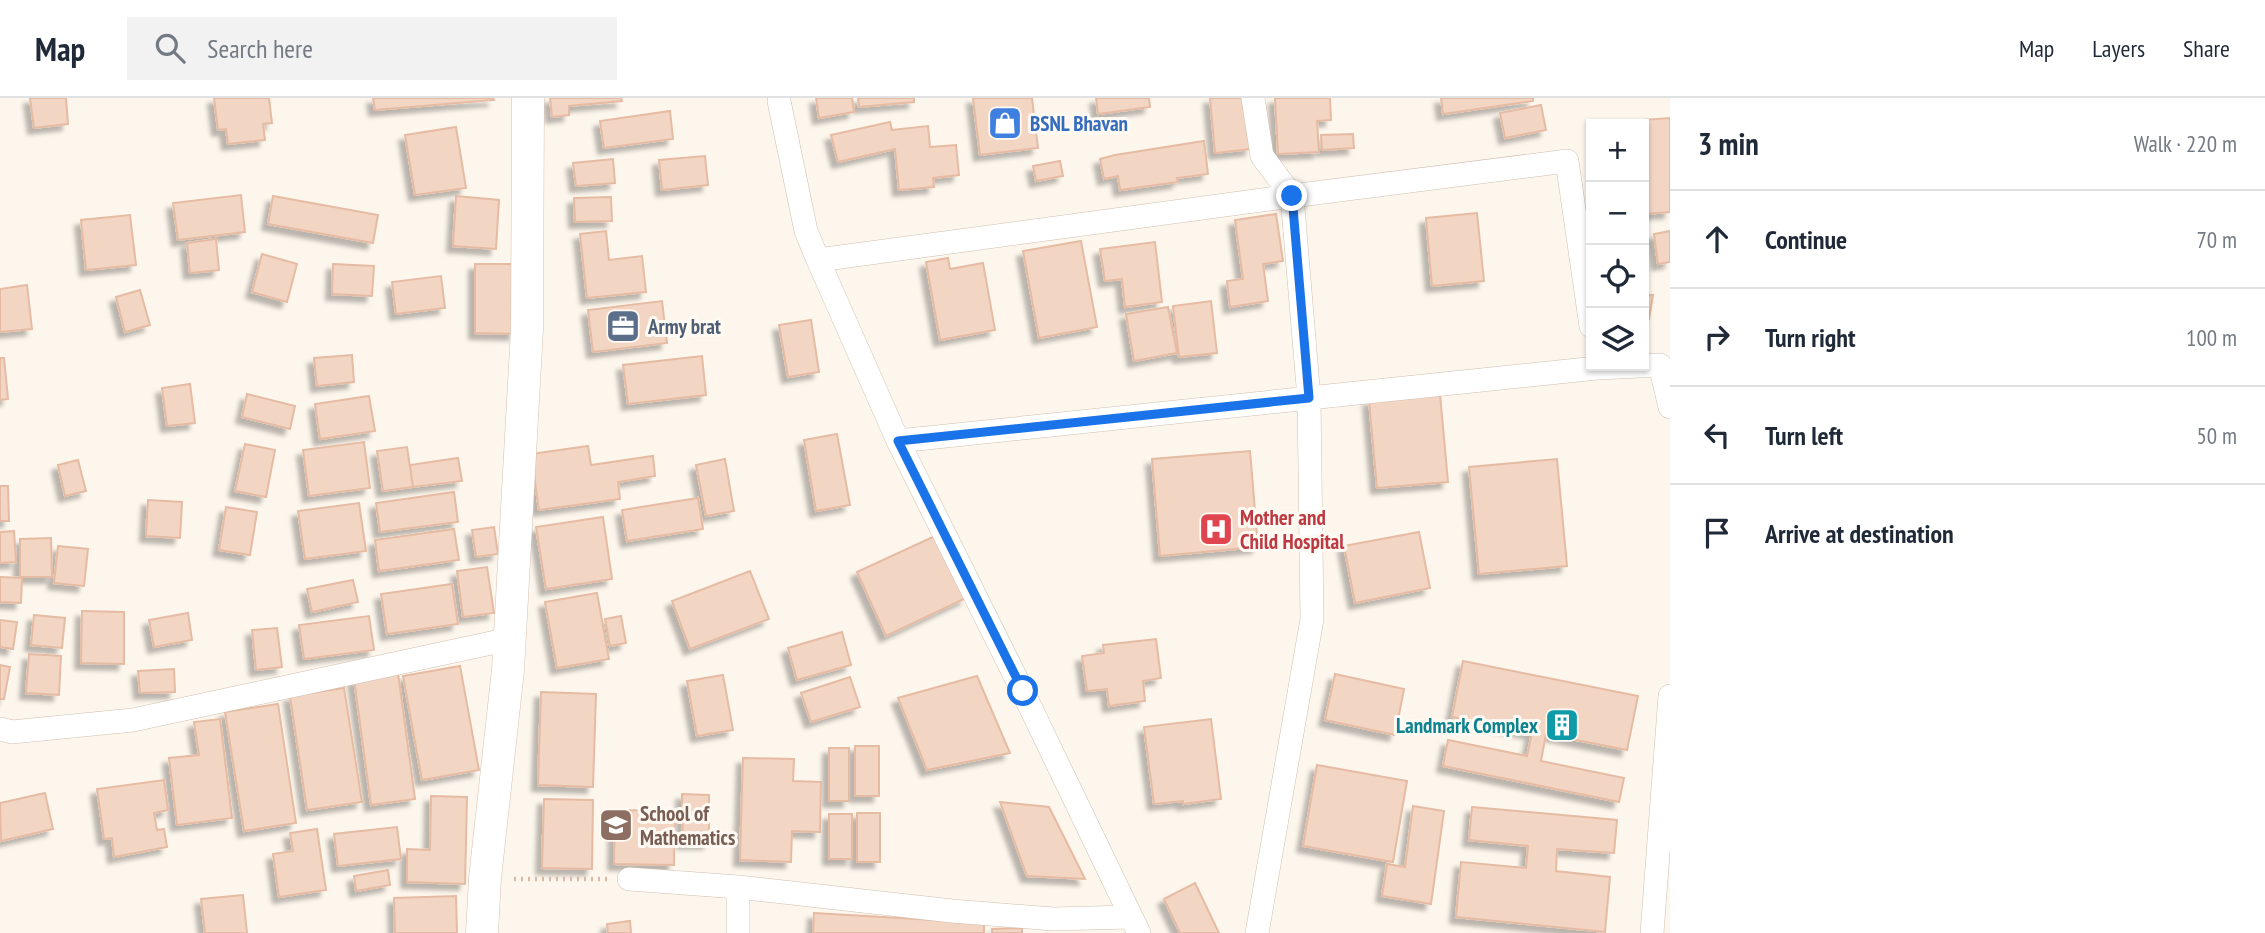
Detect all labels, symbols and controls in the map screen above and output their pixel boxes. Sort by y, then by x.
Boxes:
search box [127,17,617,80]
text: Map [35,27,85,70]
icon: search [151,29,189,67]
text: Search here [207,32,313,65]
text: Map [2019,33,2054,64]
text: Layers [2092,33,2145,64]
text: Share [2183,33,2230,64]
shop icon: BSNL Bhavan [986,104,1024,142]
place label: BSNL Bhavan [1030,110,1128,137]
map controls [1586,119,1649,371]
button: + [1586,119,1649,182]
text: 3 min [1698,124,1759,163]
text: Walk · 220 m [2134,129,2237,158]
route end [1276,180,1307,211]
button: − [1586,182,1649,245]
icon: ahead [1698,220,1736,258]
text: Continue [1765,223,1847,256]
text: 70 m [2196,225,2237,254]
button: locate [1586,245,1649,308]
office icon: Army brat [604,307,642,345]
button: layers [1586,308,1649,371]
place label: Army brat [647,313,721,340]
icon: right [1698,318,1736,356]
text: Turn right [1765,321,1856,354]
text: 100 m [2186,323,2237,352]
icon: left [1698,416,1736,454]
text: Turn left [1765,419,1843,452]
text: 50 m [2196,421,2237,450]
place label: Mother and Child Hospital [1240,504,1345,555]
hospital icon: Mother and Child Hospital [1197,510,1235,548]
icon: arrive [1698,514,1736,552]
text: Arrive at destination [1765,517,1954,550]
route start [1007,675,1038,706]
building icon: Landmark Complex [1543,706,1581,744]
place label: Landmark Complex [1396,712,1539,739]
place label: School of Mathematics [640,800,735,851]
school or university icon: School of Mathematics [597,806,635,844]

